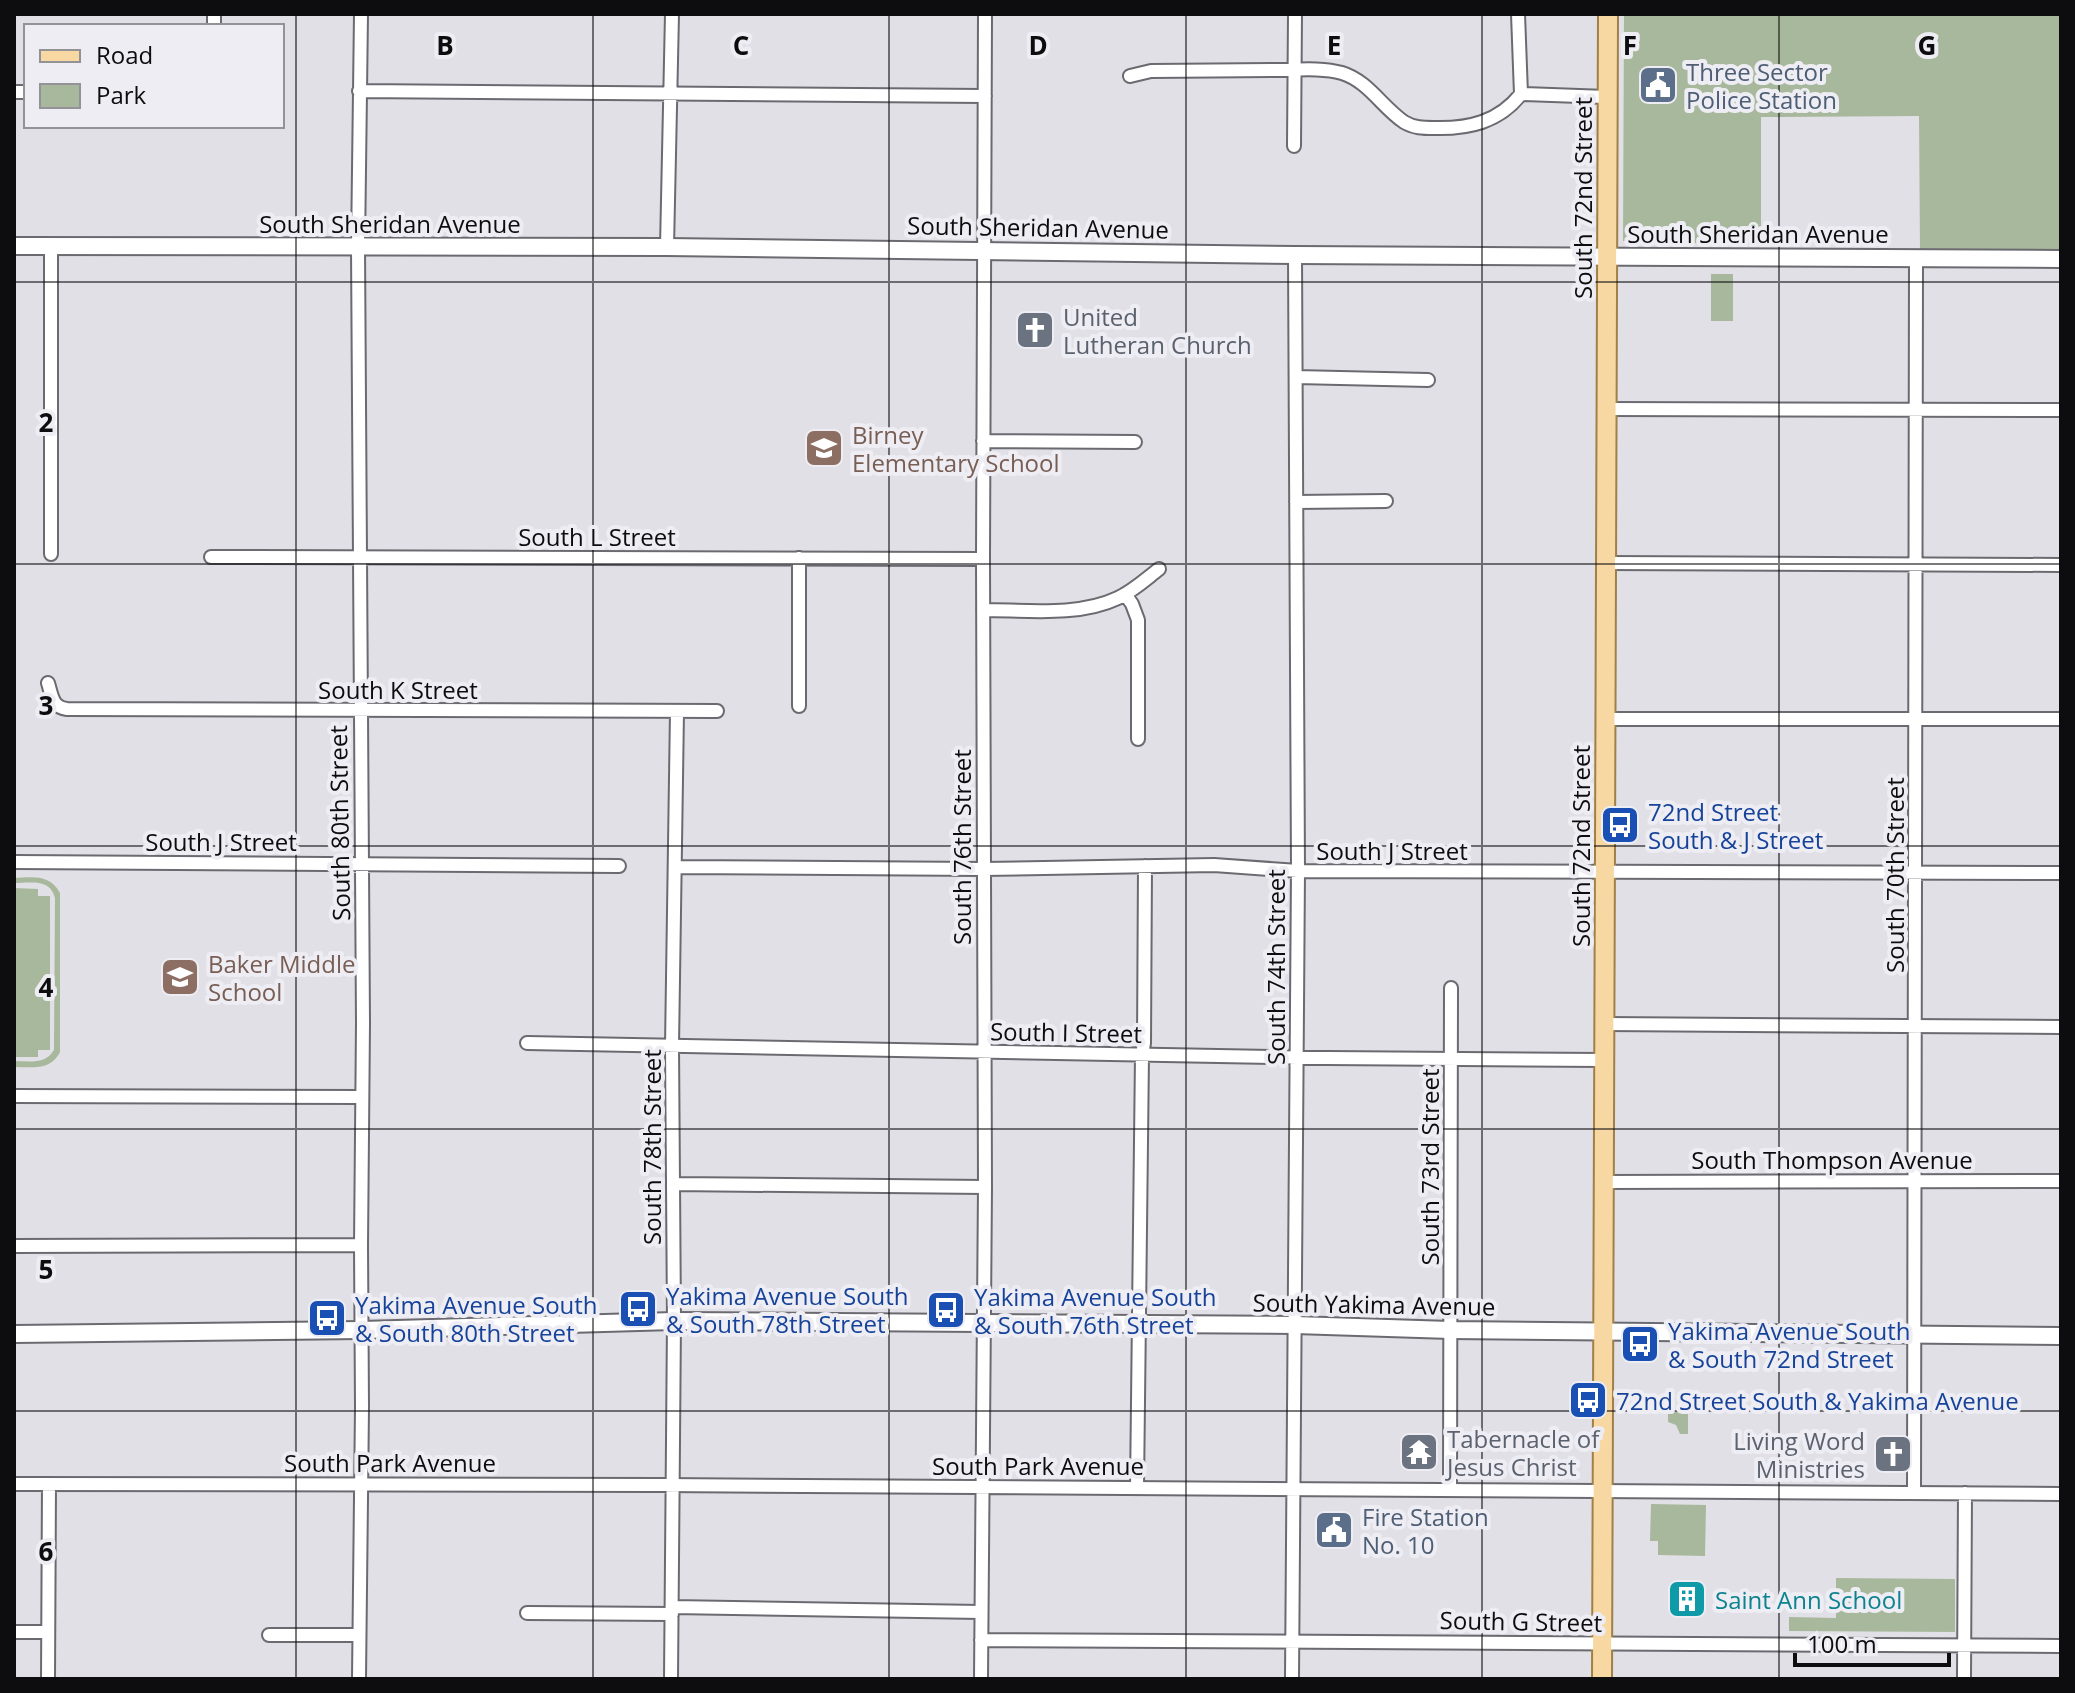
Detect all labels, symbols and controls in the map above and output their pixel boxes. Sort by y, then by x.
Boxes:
legend [24,24,284,128]
text: B [436,27,454,63]
text: C [733,27,749,63]
text: D [1028,27,1048,63]
text: E [1327,27,1341,63]
text: F [1623,27,1637,63]
text: G [1918,27,1936,63]
text: Road [96,38,153,71]
place label: Three Sector Police Station [1686,55,1837,116]
public building icon: Three Sector Police Station [1637,64,1679,106]
text: Park [96,78,147,111]
street label: South 72nd Street [1566,97,1599,299]
street label: South Sheridan Avenue [259,207,521,240]
street label: South Sheridan Avenue [907,208,1169,246]
street label: South Sheridan Avenue [1627,217,1889,250]
place label: United Lutheran Church [1063,300,1252,361]
church icon: United Lutheran Church [1014,309,1056,351]
text: 2 [39,404,54,440]
place label: Birney Elementary School [852,418,1060,479]
school or university icon: Birney Elementary School [803,427,845,469]
street label: South L Street [518,520,676,553]
street label: South K Street [318,673,478,706]
text: 3 [39,687,53,723]
street label: South 80th Street [321,725,357,921]
street label: South 72nd Street [1564,745,1597,947]
street label: South 76th Street [945,749,978,945]
street label: South 70th Street [1878,777,1911,973]
place label: 72nd Street South & J Street [1648,795,1823,856]
bus stop icon: 72nd Street South & J Street [1599,804,1641,846]
street label: South J Street [145,825,297,858]
street label: South J Street [1316,834,1468,867]
street label: South 74th Street [1259,869,1292,1065]
place label: Baker Middle School [208,947,356,1008]
school or university icon: Baker Middle School [159,956,201,998]
text: 4 [39,969,54,1005]
street label: South I Street [990,1014,1142,1050]
street label: South 78th Street [635,1049,668,1245]
street label: South 73rd Street [1413,1068,1446,1266]
street label: South Thompson Avenue [1691,1143,1973,1176]
text: 5 [39,1251,53,1287]
place label: Yakima Avenue South & South 78th Street [666,1279,909,1340]
place label: Yakima Avenue South & South 76th Street [974,1280,1217,1341]
street label: South Yakima Avenue [1252,1285,1496,1323]
place label: Yakima Avenue South & South 80th Street [355,1288,598,1349]
bus stop icon: Yakima Avenue South & South 78th Street [617,1288,659,1330]
bus stop icon: Yakima Avenue South & South 76th Street [925,1289,967,1331]
bus stop icon: Yakima Avenue South & South 80th Street [306,1297,348,1339]
place label: Yakima Avenue South & South 72nd Street [1668,1314,1911,1375]
bus stop icon: Yakima Avenue South & South 72nd Street [1619,1323,1661,1365]
bus stop icon: 72nd Street South & Yakima Avenue [1567,1379,1609,1421]
place label: 72nd Street South & Yakima Avenue [1616,1384,2019,1417]
place label: Tabernacle of Jesus Christ [1445,1422,1601,1483]
place label: Living Word Ministries [1733,1424,1865,1485]
temple icon: Tabernacle of Jesus Christ [1398,1431,1440,1473]
church icon: Living Word Ministries [1872,1433,1914,1475]
street label: South Park Avenue [284,1446,496,1479]
street label: South Park Avenue [932,1449,1144,1482]
place label: Fire Station No. 10 [1362,1500,1489,1561]
public building icon: Fire Station No. 10 [1313,1509,1355,1551]
text: 6 [39,1533,54,1569]
building icon: Saint Ann School [1666,1578,1708,1620]
place label: Saint Ann School [1715,1583,1902,1616]
street label: South G Street [1439,1603,1603,1639]
scale bar [1795,1617,1949,1667]
text: 100 m [1807,1627,1877,1660]

